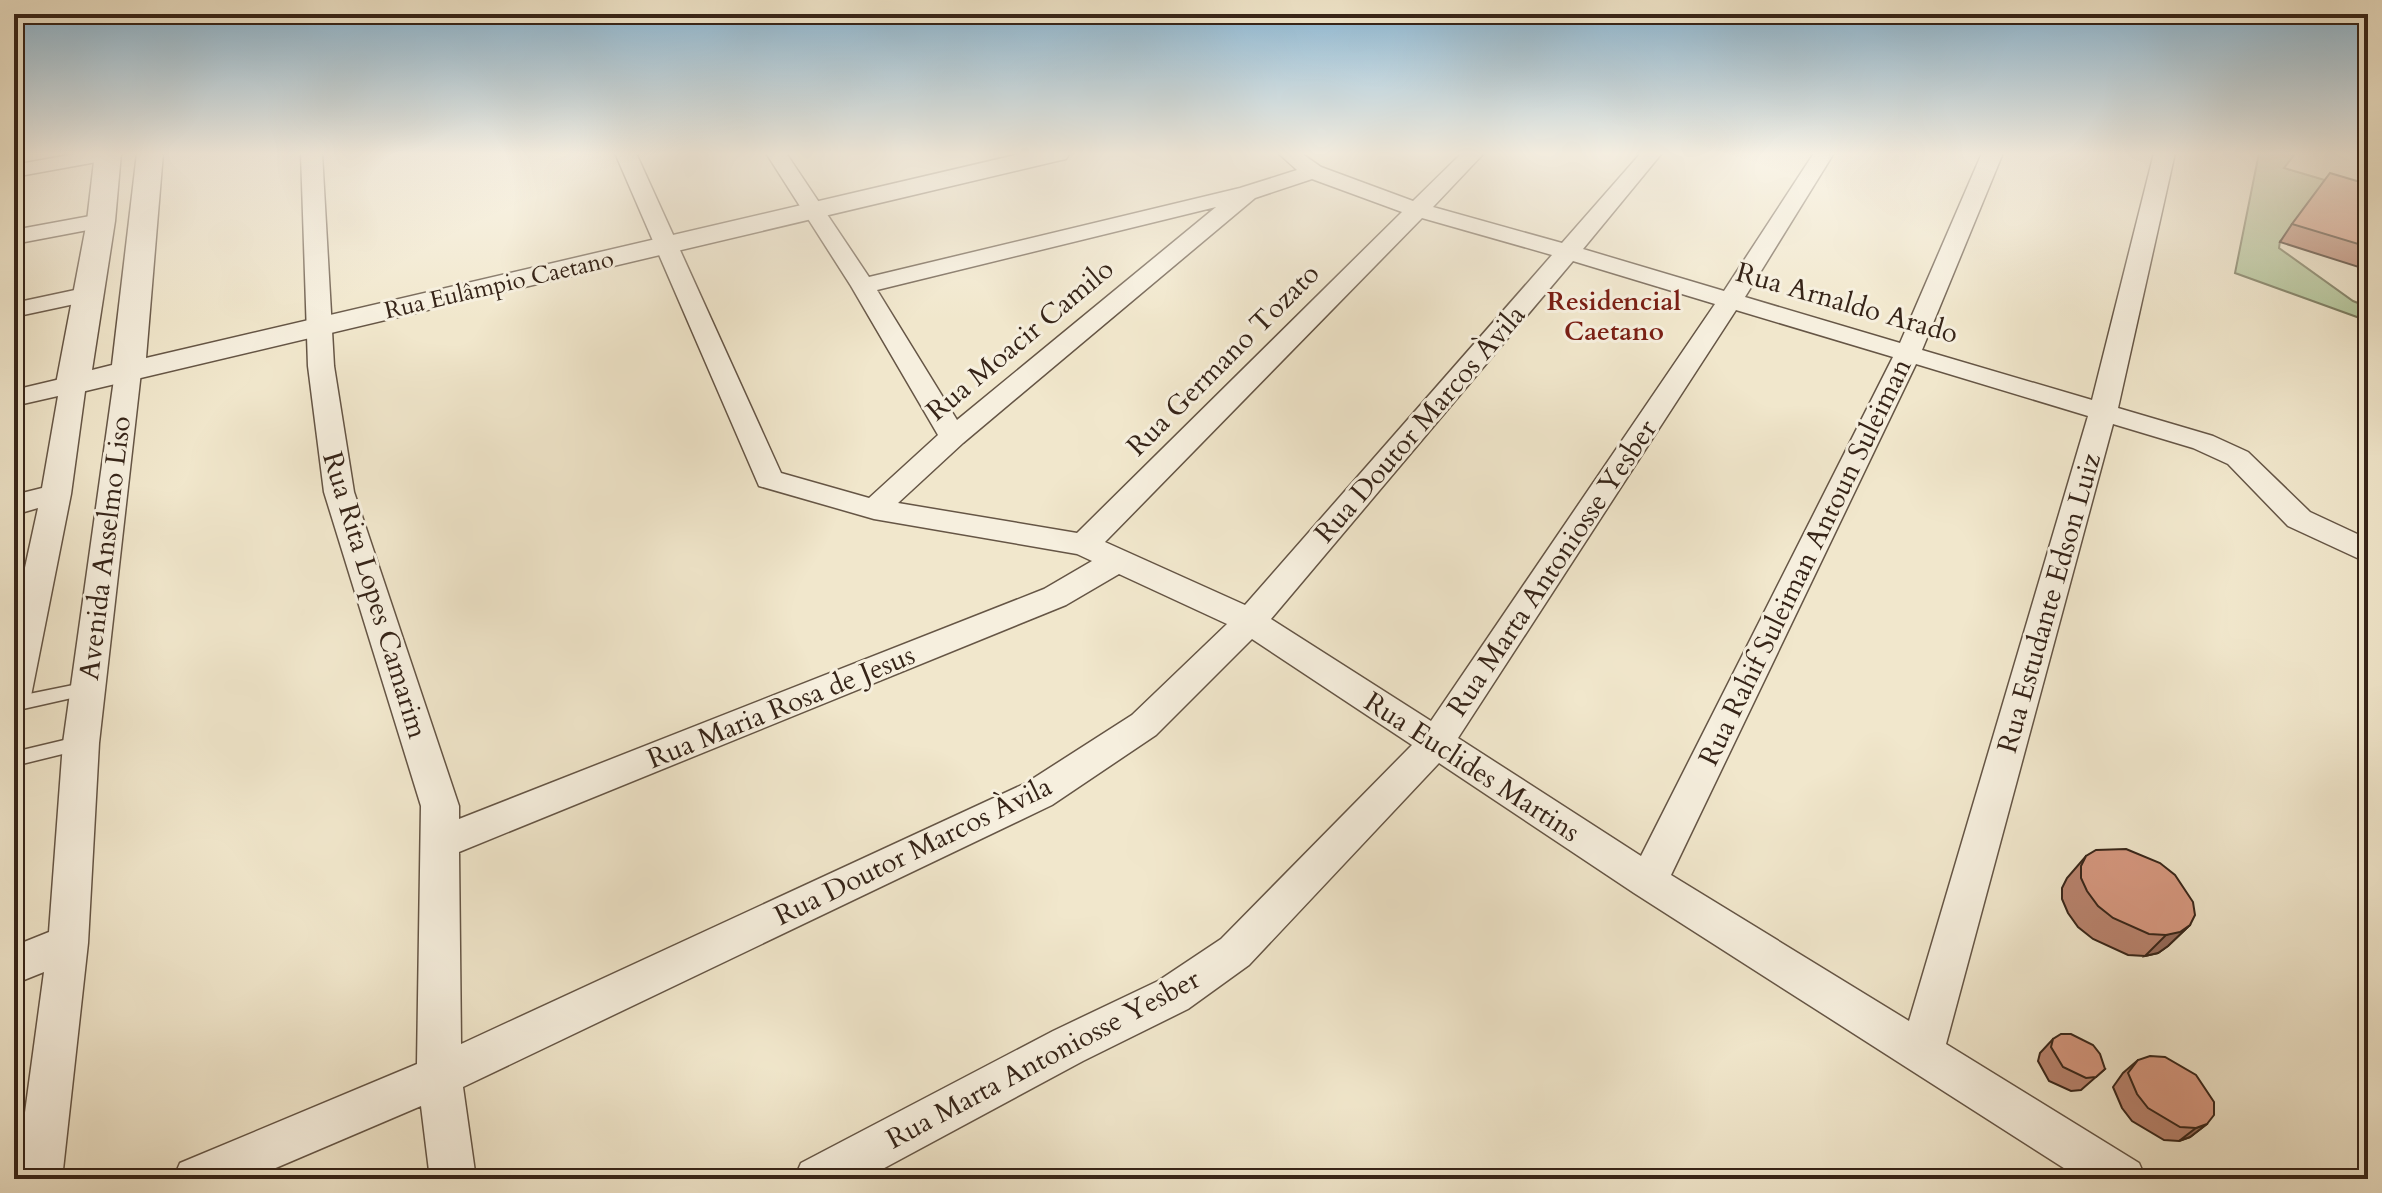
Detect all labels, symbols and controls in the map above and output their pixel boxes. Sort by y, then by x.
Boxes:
street label: Rua Eulâmpio Caetano [381,243,617,327]
street label: Rua Moacir Camilo [918,250,1122,430]
street label: Rua Arnaldo Arado [1731,253,1963,353]
street label: Rua Germano Tozato [1118,255,1328,465]
district label: Residencial Caetano [1547,284,1682,349]
street label: Rua Doutor Marcos Àvila [1306,297,1534,551]
street label: Rua Rahif Suleiman Antoun Suleiman [1690,352,1921,772]
street label: Rua Marta Antoniosse Yesber [1438,412,1666,724]
street label: Avenida Anselmo Liso [70,414,140,682]
street label: Rua Rita Lopes Camarim [313,447,437,743]
street label: Rua Estudante Edson Luiz [1988,448,2110,757]
street label: Rua Maria Rosa de Jesus [642,636,920,778]
street label: Rua Euclides Martins [1357,683,1587,851]
street label: Rua Doutor Marcos Àvila [768,767,1058,935]
street label: Rua Marta Antoniosse Yesber [879,960,1207,1158]

